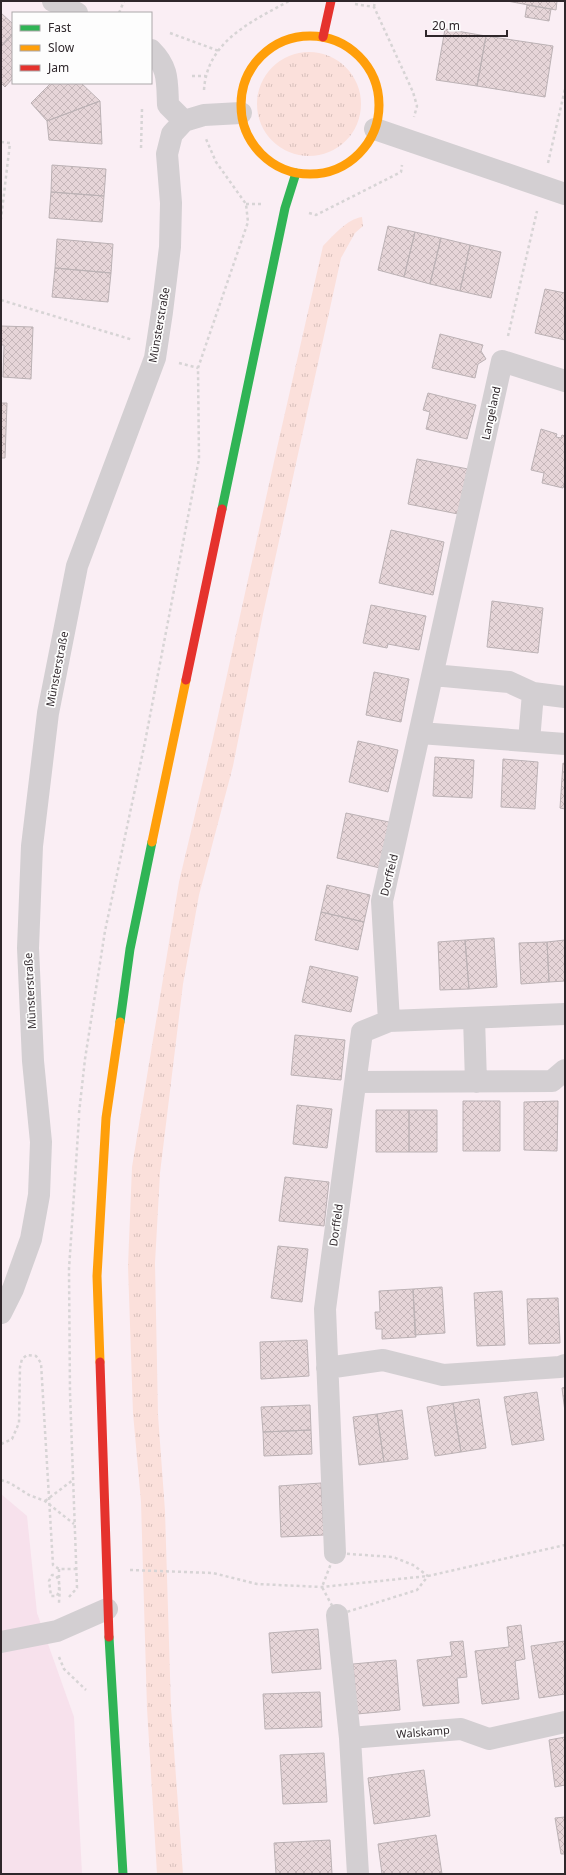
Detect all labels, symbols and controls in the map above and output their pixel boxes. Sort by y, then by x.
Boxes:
legend [12,12,152,84]
scale bar [426,12,507,38]
text: 20 m [432,17,460,34]
text: Fast [48,19,72,36]
text: Slow [48,39,75,56]
text: Jam [47,59,69,76]
street label: Münsterstraße [144,286,173,364]
street label: Langeland [478,385,503,441]
street label: Münsterstraße [42,630,71,708]
street label: Dorffeld [376,852,401,897]
street label: Münsterstraße [20,952,39,1030]
street label: Dorffeld [325,1203,346,1247]
street label: Walskamp [396,1722,450,1741]

